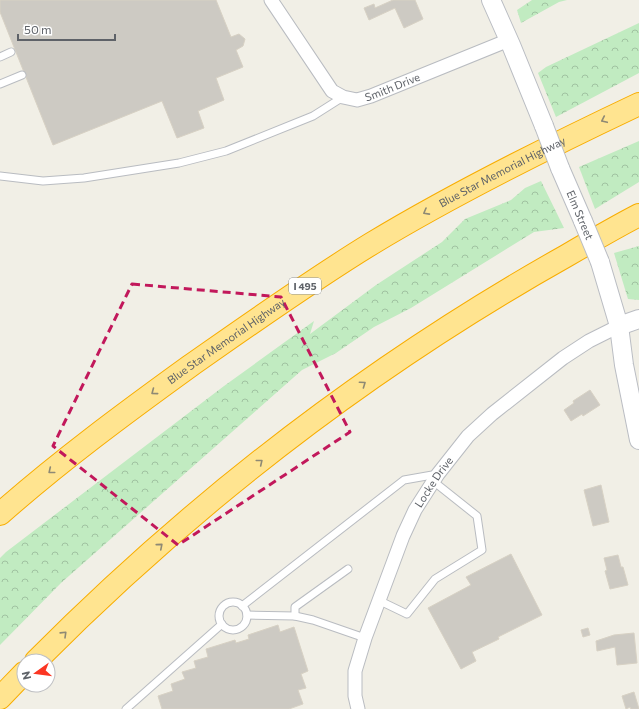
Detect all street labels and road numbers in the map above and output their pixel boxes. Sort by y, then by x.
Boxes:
street label: Smith Drive [363,70,422,103]
street label: Blue Star Memorial Highway [436,133,568,210]
street label: Elm Street [564,188,597,242]
road number: I 495 [289,278,321,294]
street label: Blue Star Memorial Highway [165,295,288,386]
street label: Locke Drive [411,454,455,510]

